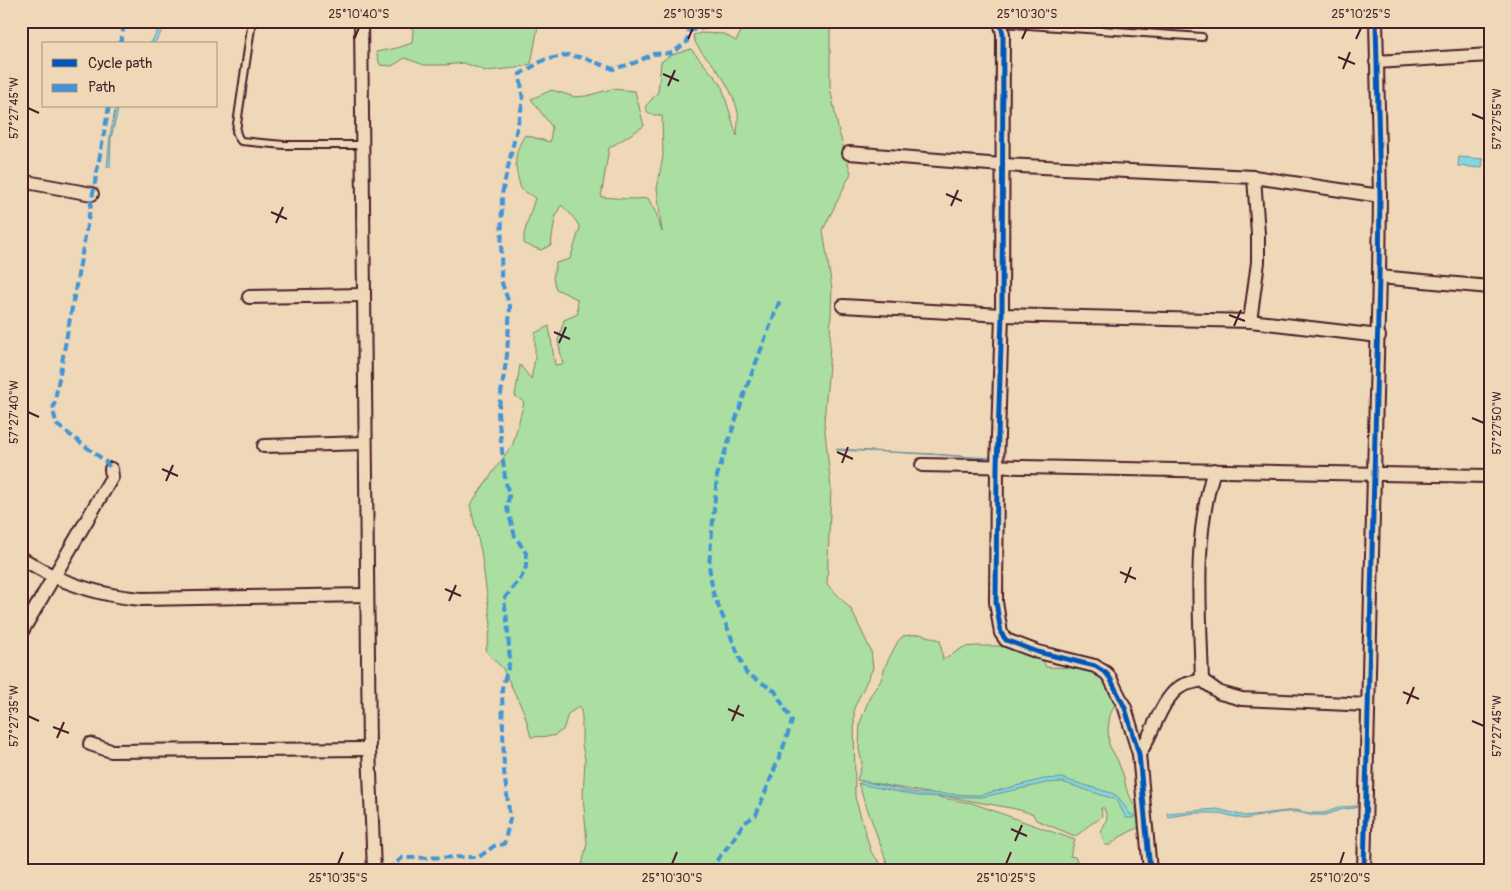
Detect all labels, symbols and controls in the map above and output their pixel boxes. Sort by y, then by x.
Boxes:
text: 25°10'40"S [329,7,389,22]
text: 25°10'35"S [664,7,722,22]
text: 25°10'30"S [997,7,1057,22]
text: 25°10'25"S [1332,7,1390,22]
legend [42,42,218,108]
text: Cycle path [88,54,152,73]
text: 57°27'45"W [7,77,22,139]
text: Path [88,78,115,97]
text: 57°27'55"W [1490,88,1505,150]
text: 57°27'40"W [7,380,22,444]
text: 57°27'50"W [1490,391,1505,455]
text: 57°27'35"W [7,685,22,747]
text: 57°27'45"W [1490,695,1505,757]
text: 25°10'35"S [309,871,367,886]
text: 25°10'30"S [642,871,702,886]
text: 25°10'25"S [977,871,1035,886]
text: 25°10'20"S [1310,871,1370,886]

